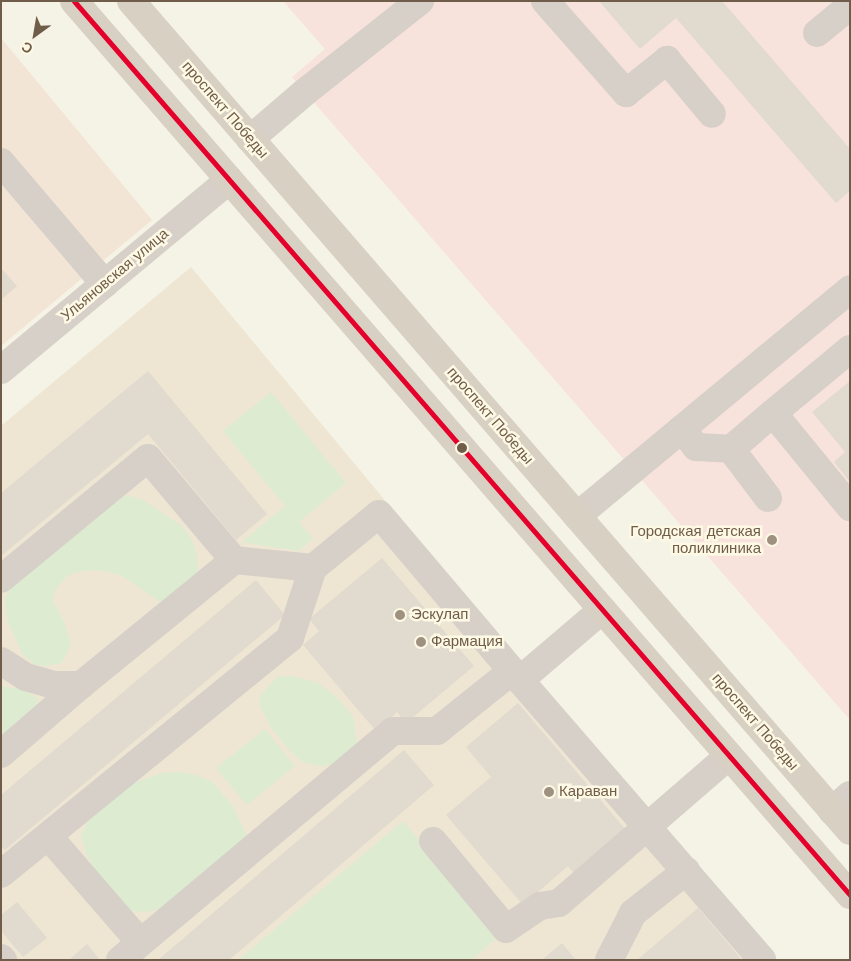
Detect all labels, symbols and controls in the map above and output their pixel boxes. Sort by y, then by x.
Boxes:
north arrow [10,10,60,60]
text: С [19,38,36,57]
street label: проспект Победы [178,58,272,162]
street label: Ульяновская улица [58,225,172,325]
street label: проспект Победы [443,364,537,468]
unlabelled marker [457,443,467,453]
place label: Городская детская поликлиника [630,522,761,557]
marker: Городская детская поликлиника [765,533,779,547]
place label: Эскулап [411,606,468,624]
marker: Эскулап [393,608,407,622]
place label: Фармация [431,633,503,651]
marker: Фармация [415,636,427,648]
street label: проспект Победы [708,670,802,774]
place label: Караван [559,783,617,801]
marker: Караван [543,786,555,798]

